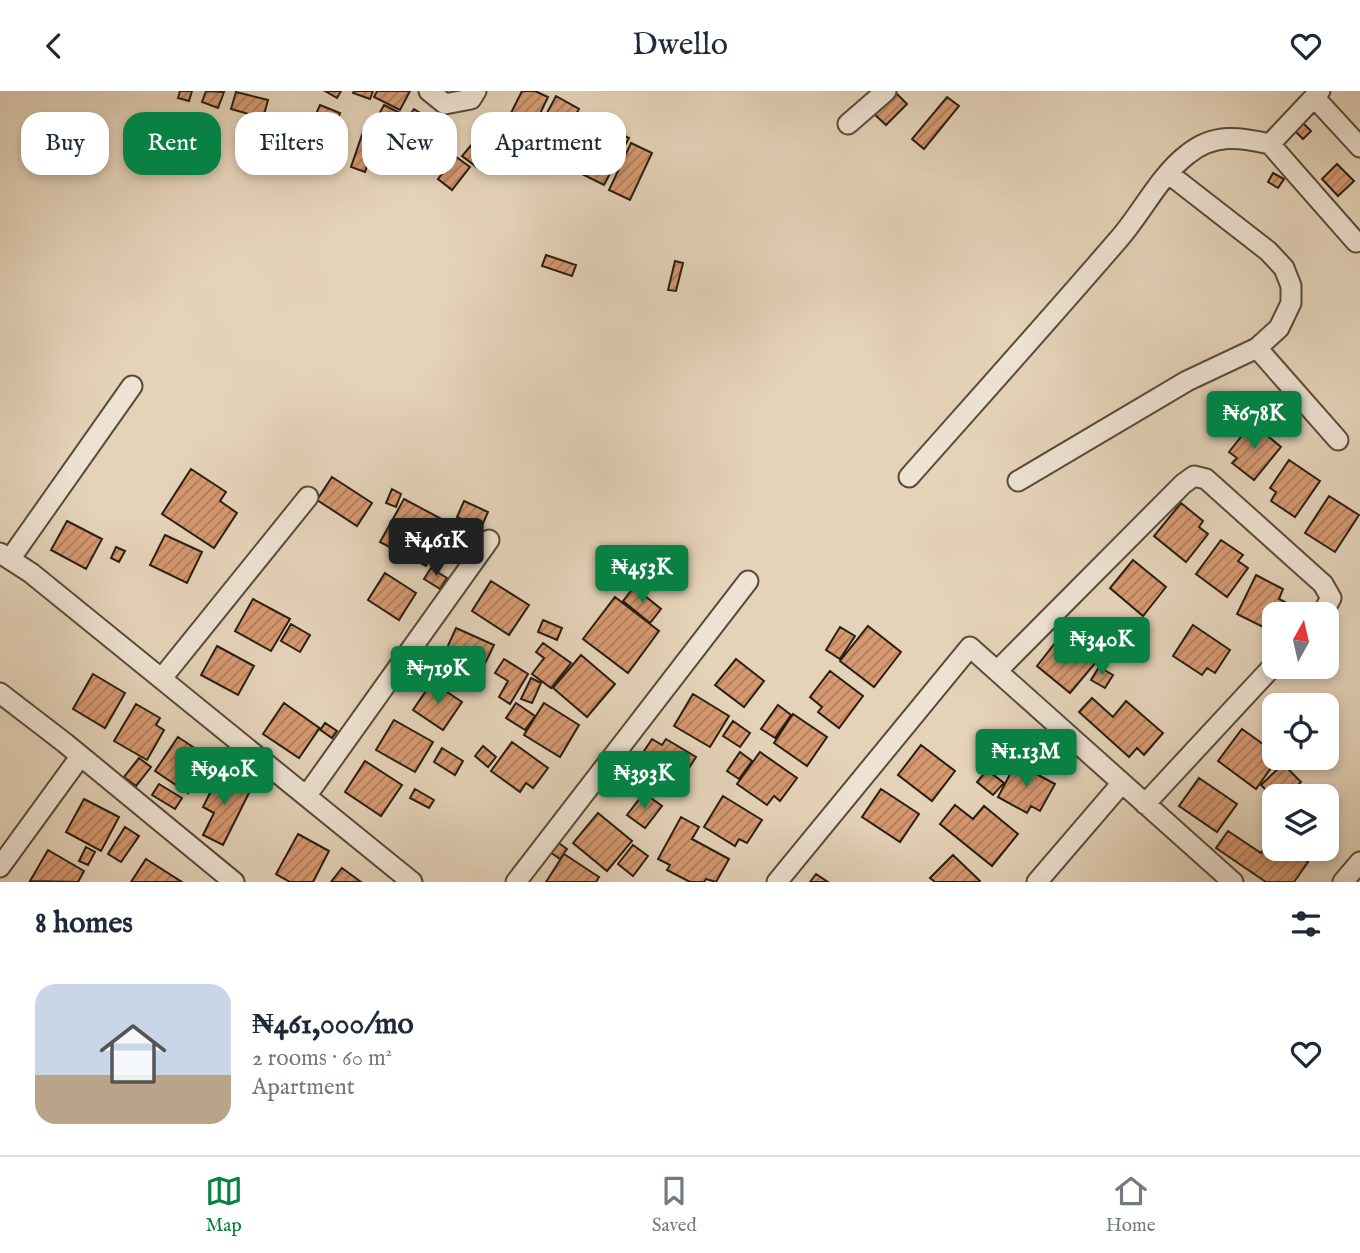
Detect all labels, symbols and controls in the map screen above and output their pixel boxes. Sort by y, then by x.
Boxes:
text: Dwello [632,25,728,66]
icon: back [35,27,73,65]
icon: heart [1287,27,1325,65]
chip: Buy [21,112,109,175]
chip: Rent [123,112,221,175]
chip: Filters [235,112,348,175]
chip: New [362,112,457,175]
chip: Apartment [471,112,626,175]
pin: ₦678K [1205,391,1303,451]
text: ₦678K [1223,399,1285,428]
pin: ₦461K [387,519,485,578]
text: ₦461K [405,526,467,555]
pin: ₦453K [593,545,691,605]
text: ₦453K [611,553,673,582]
north arrow [1262,602,1339,679]
map controls [1262,602,1339,861]
pin: ₦340K [1053,617,1151,677]
text: ₦340K [1070,625,1134,654]
pin: ₦719K [389,647,487,706]
text: ₦719K [407,654,469,683]
button: locate [1262,693,1339,770]
pin: ₦1.13M [969,729,1083,789]
text: ₦1.13M [992,737,1060,766]
pin: ₦940K [175,747,273,807]
pin: ₦393K [595,751,693,811]
text: ₦940K [191,755,257,784]
text: ₦393K [614,759,674,788]
button: layers [1262,784,1339,861]
text: 8 homes [35,905,133,943]
icon: filters [1287,905,1325,943]
text: ₦461,000/mo [252,1006,414,1044]
icon: home [91,1012,175,1096]
icon: heart [1287,1035,1325,1073]
text: 2 rooms · 60 m² [252,1044,392,1073]
text: Apartment [252,1073,355,1102]
tab: Map [205,1172,243,1238]
tab: Saved [652,1172,697,1238]
tab: Home [1106,1172,1155,1238]

